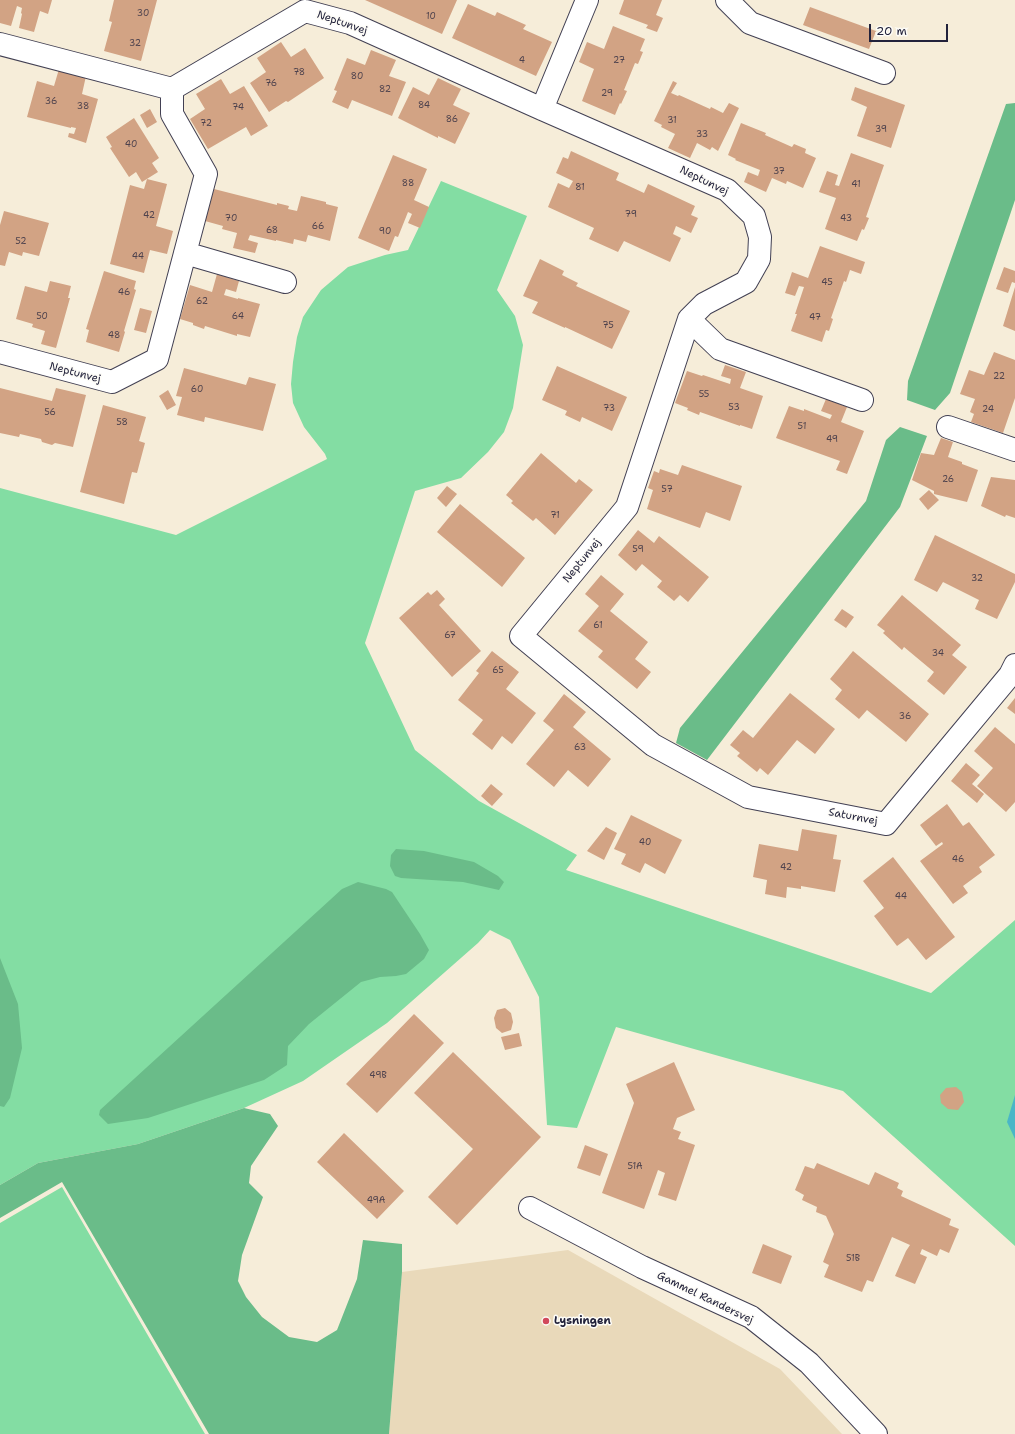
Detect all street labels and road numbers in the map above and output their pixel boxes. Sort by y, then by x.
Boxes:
street label: Neptunvej [315,8,369,38]
street label: Neptunvej [677,164,731,198]
street label: Neptunvej [48,360,102,386]
street label: Neptunvej [560,536,604,586]
street label: Saturnvej [827,806,879,828]
street label: Gammel Randersvej [655,1269,755,1327]

